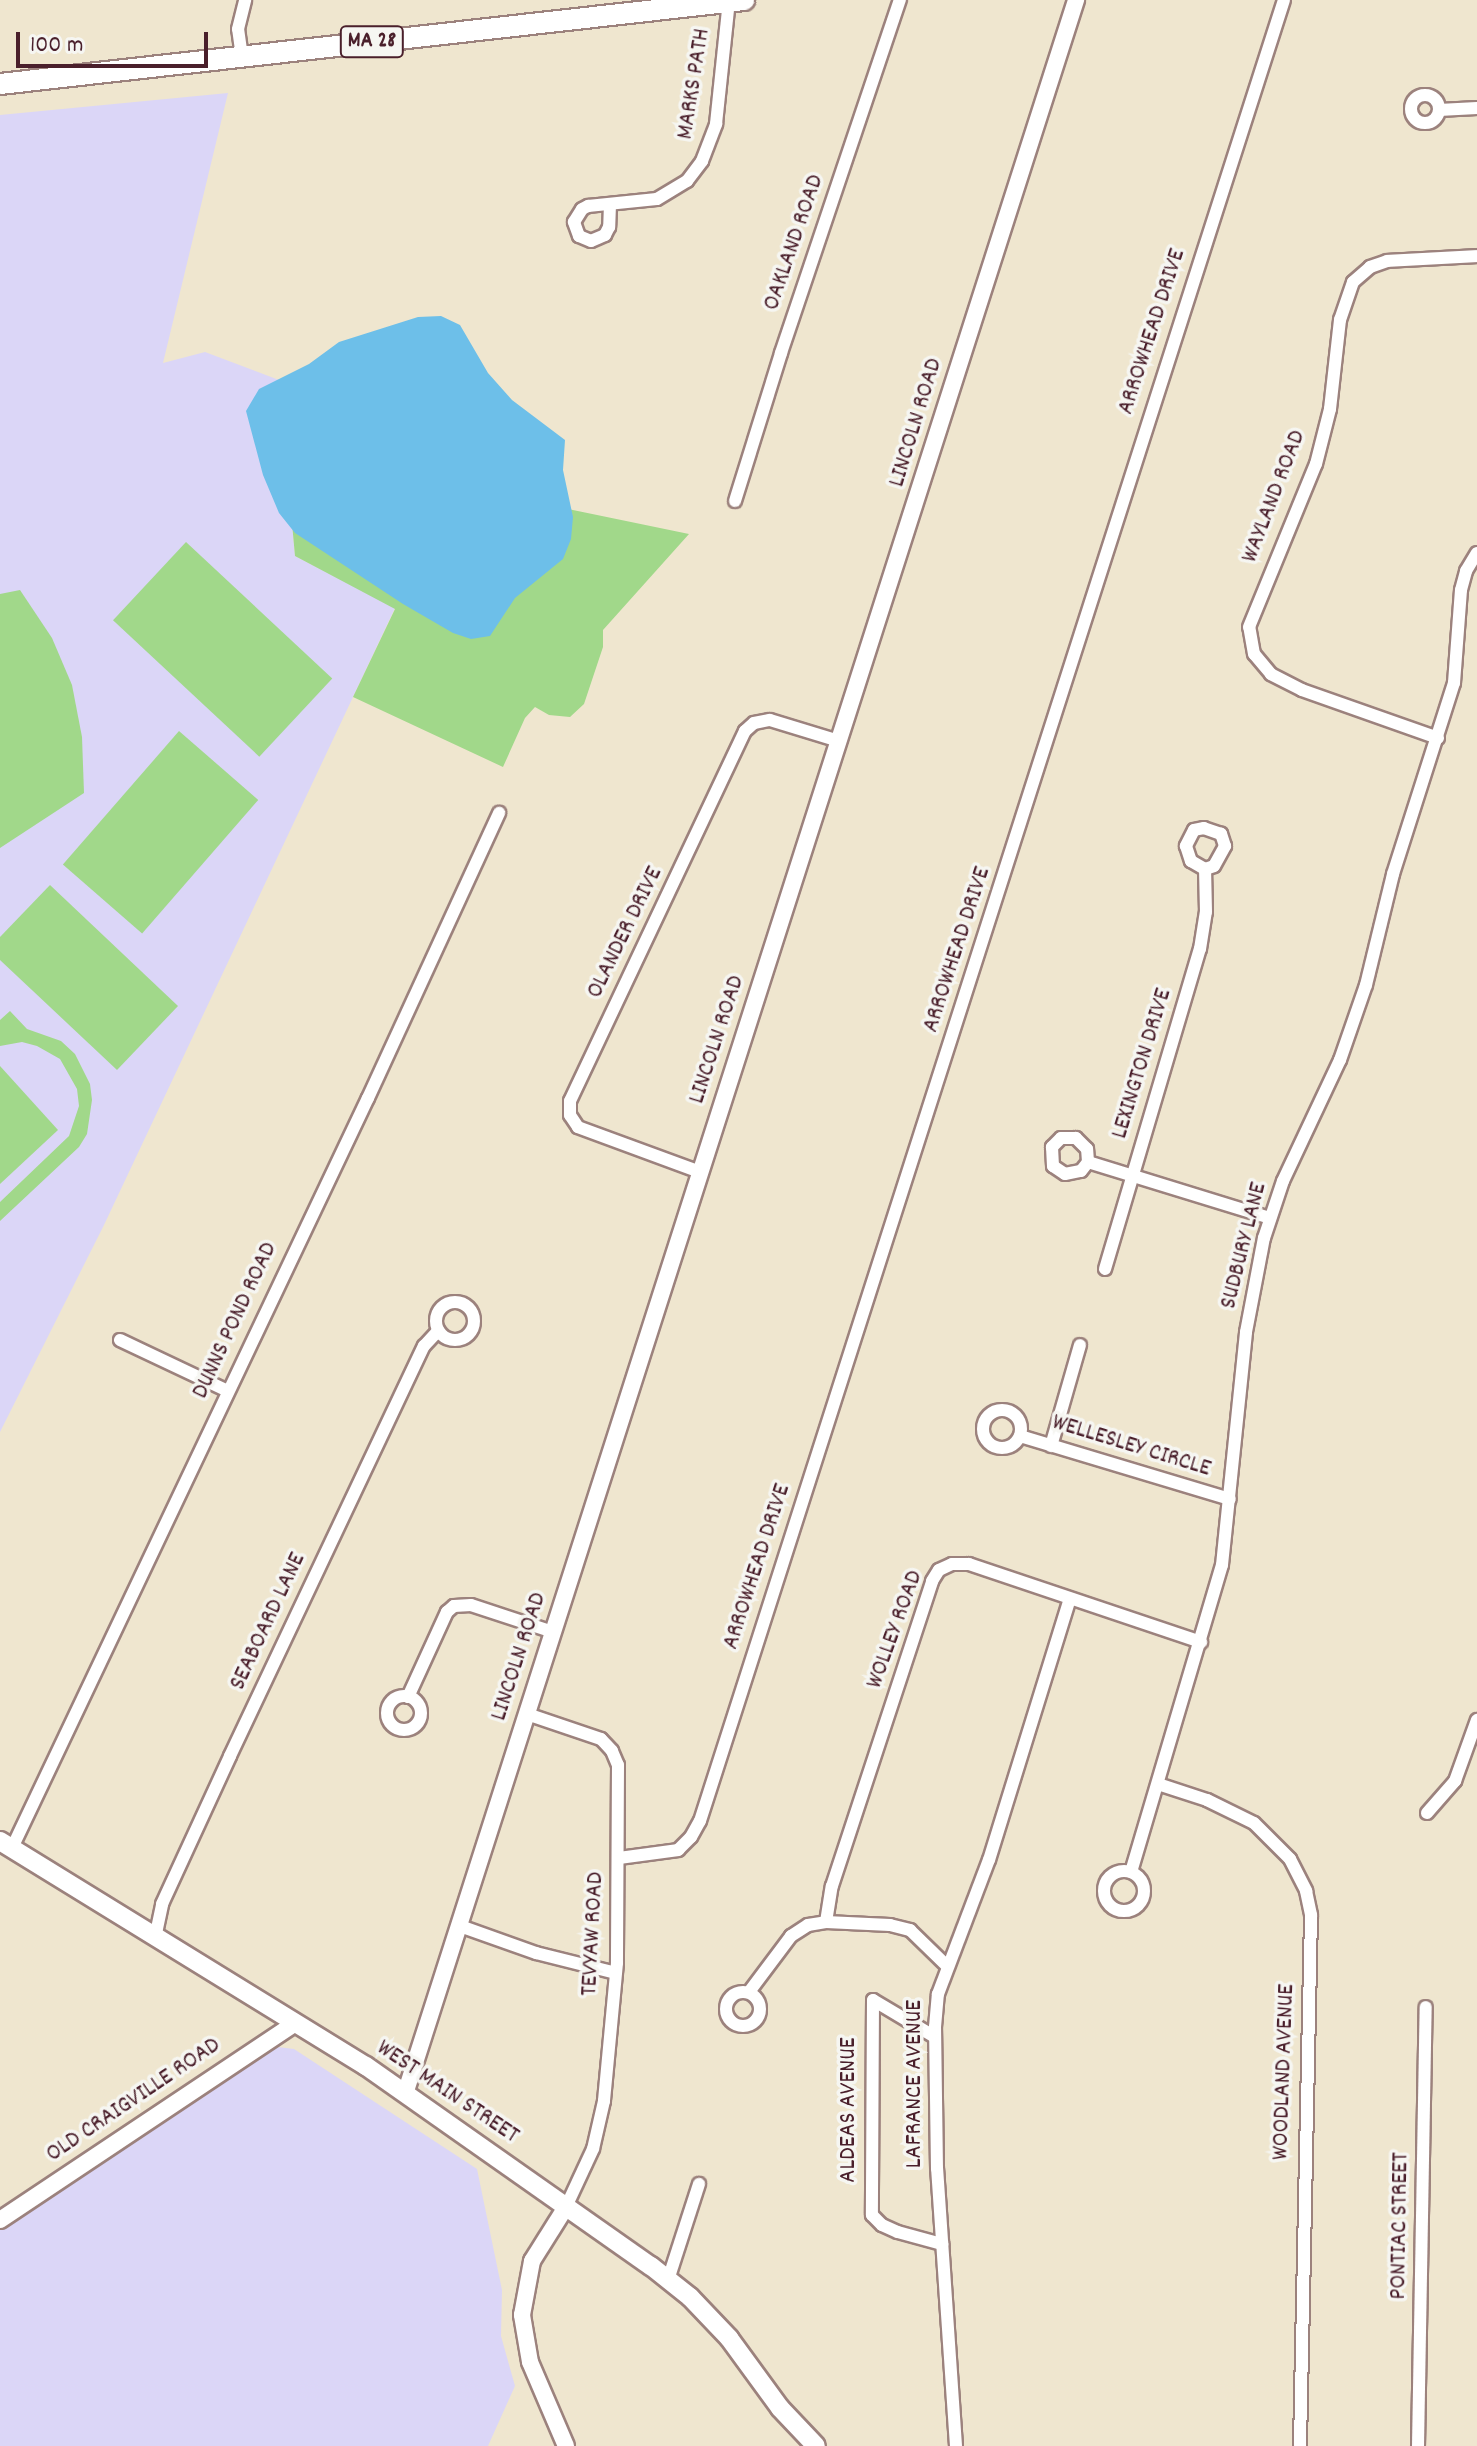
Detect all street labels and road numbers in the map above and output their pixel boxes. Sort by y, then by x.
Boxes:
road number: MA 28 [338,24,406,60]
street label: MARKS PATH [672,26,718,142]
street label: OAKLAND ROAD [758,171,832,315]
street label: ARROWHEAD DRIVE [1113,246,1193,418]
street label: LINCOLN ROAD [884,355,950,491]
street label: WAYLAND ROAD [1237,427,1313,567]
street label: OLANDER DRIVE [582,862,670,1004]
street label: ARROWHEAD DRIVE [918,864,998,1036]
street label: LINCOLN ROAD [684,972,752,1108]
street label: LEXINGTON DRIVE [1107,986,1179,1142]
street label: SUDBURY LANE [1215,1180,1275,1312]
street label: DUNNS POND ROAD [187,1238,285,1404]
street label: WELLESLEY CIRCLE [1048,1409,1214,1485]
street label: ARROWHEAD DRIVE [718,1481,798,1653]
street label: SEABOARD LANE [225,1549,313,1695]
street label: WOLLEY ROAD [861,1567,931,1693]
street label: LINCOLN ROAD [486,1589,554,1725]
street label: TEVYAW ROAD [576,1871,612,1997]
street label: WOODLAND AVENUE [1268,1983,1302,2161]
street label: LAFRANCE AVENUE [902,2000,930,2168]
street label: OLD CRAIGVILLE ROAD [42,2032,226,2170]
street label: WEST MAIN STREET [370,2035,524,2151]
street label: ALDEAS AVENUE [836,2037,864,2183]
street label: PONTIAC STREET [1385,2152,1417,2300]

